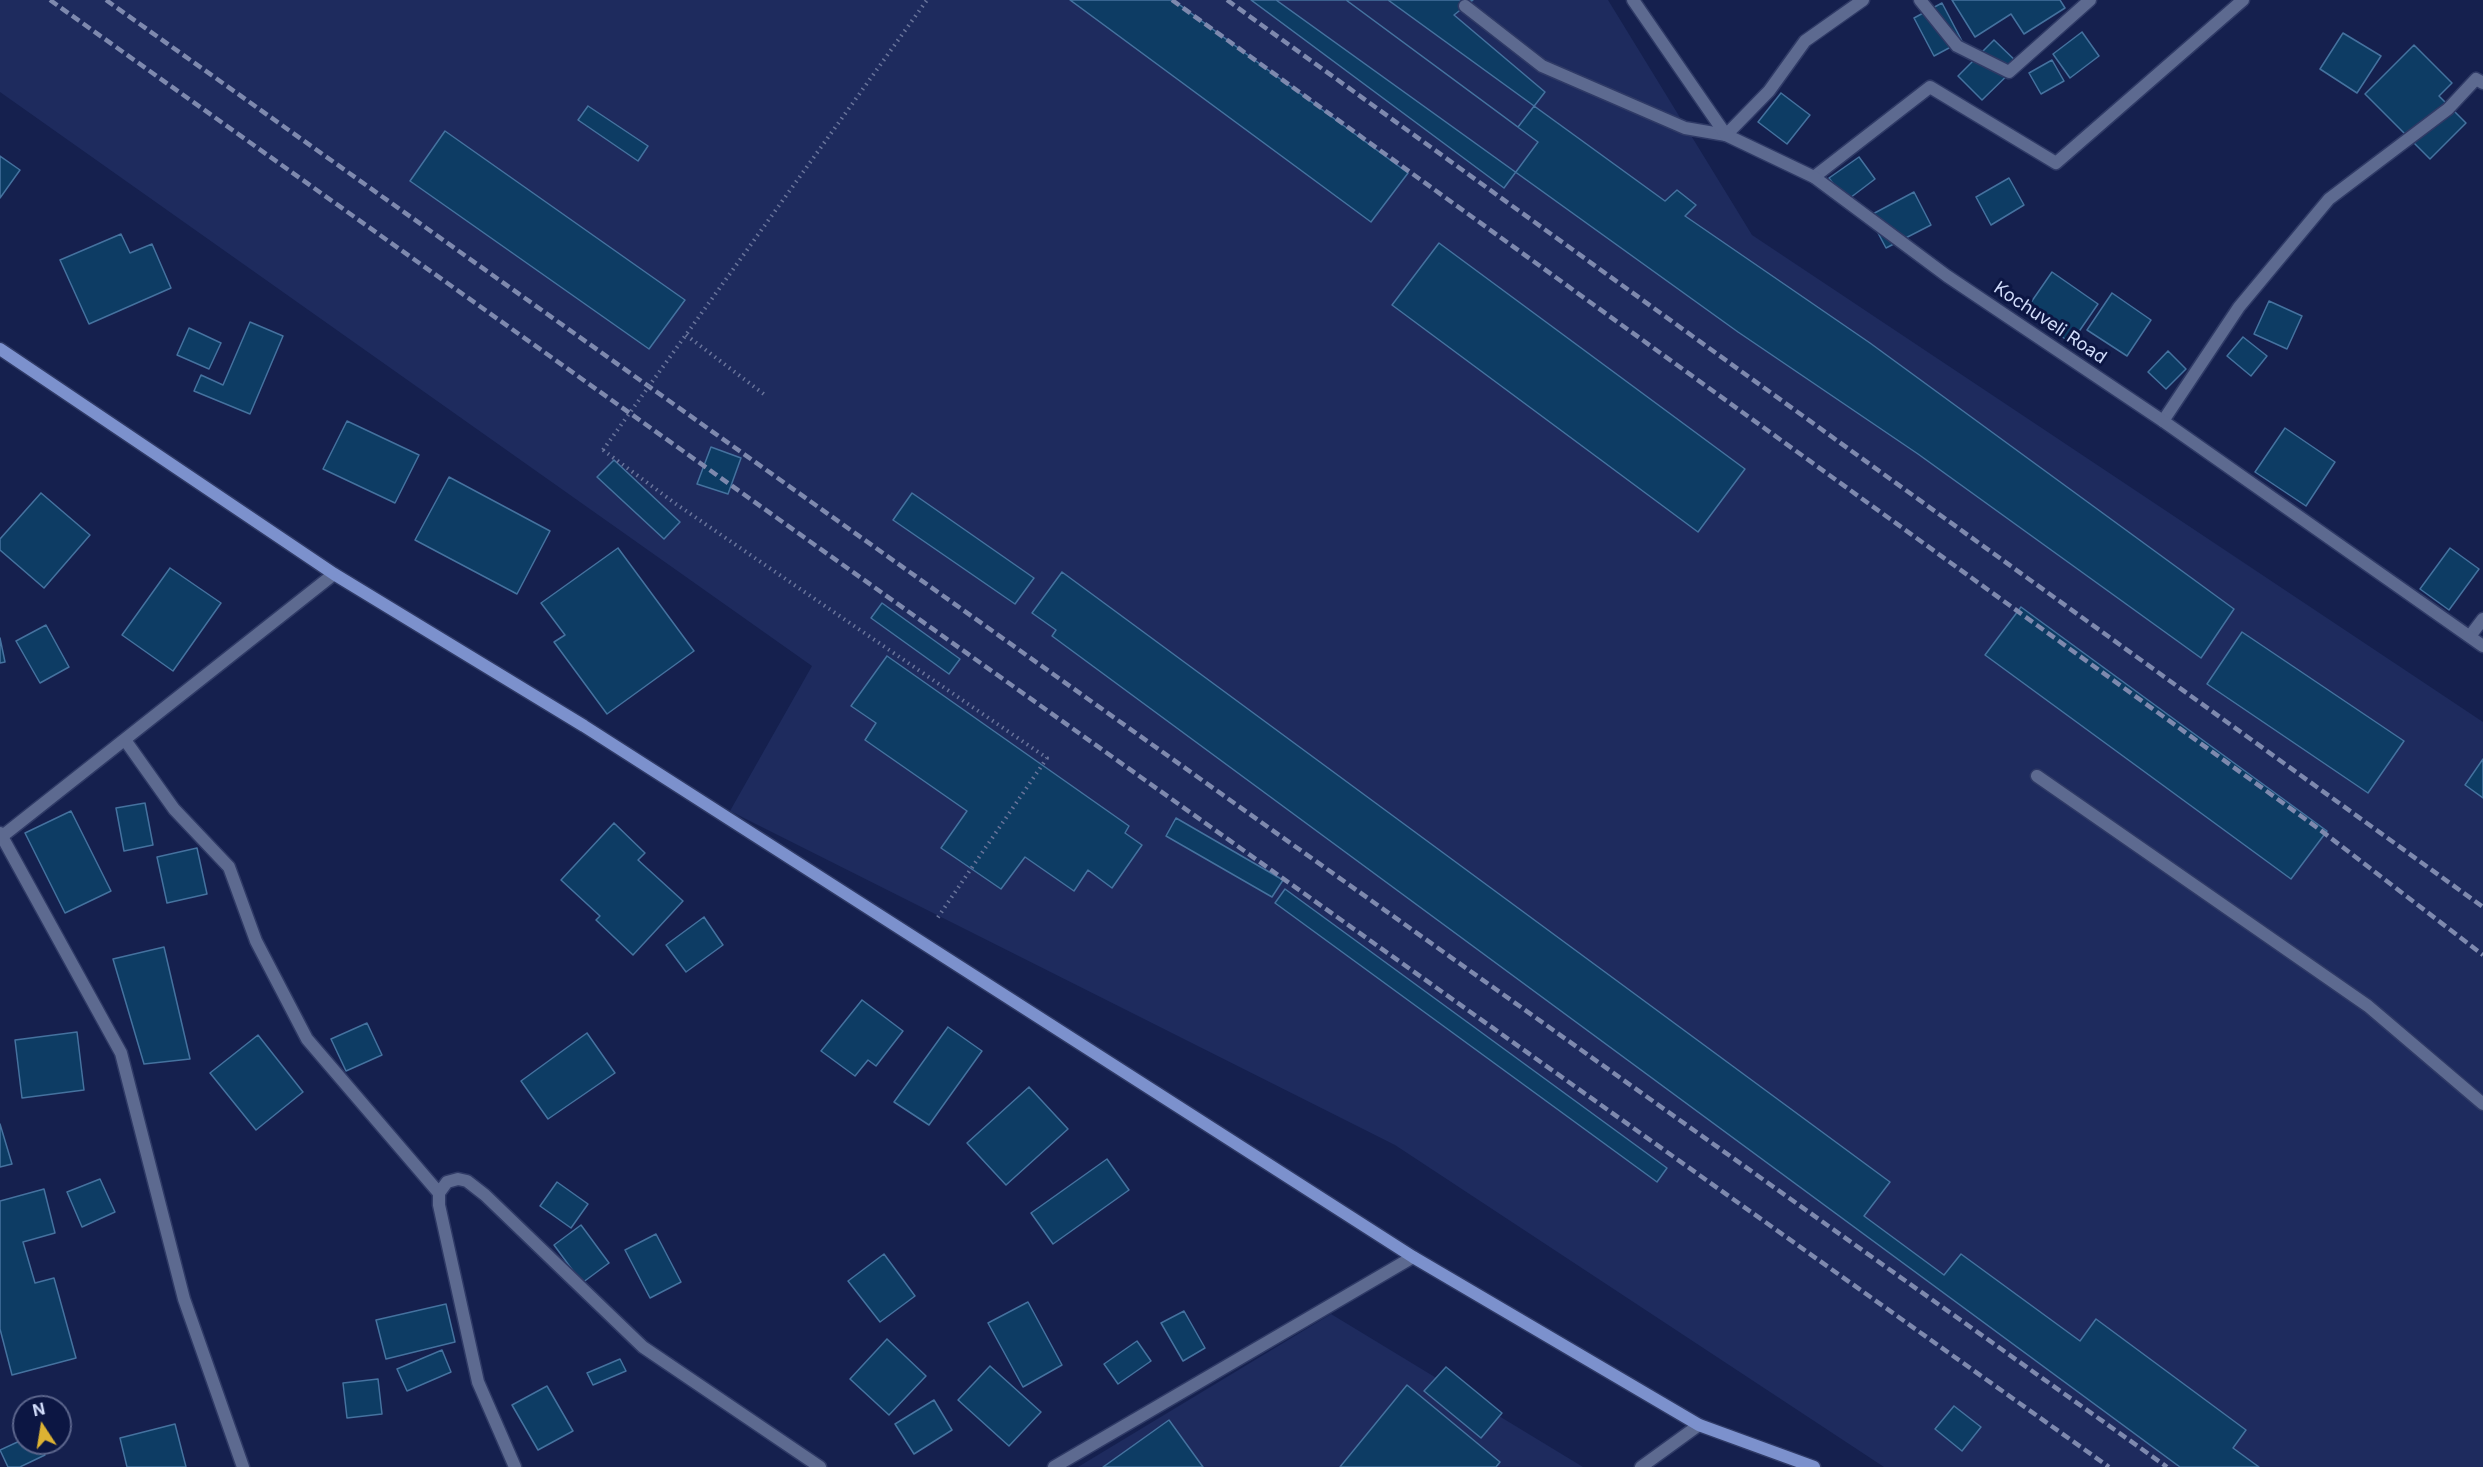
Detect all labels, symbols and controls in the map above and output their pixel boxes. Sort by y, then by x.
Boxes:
street label: Kochuveli Road [1990,277,2110,369]
north arrow [12,1395,72,1455]
text: N [31,1398,47,1420]

